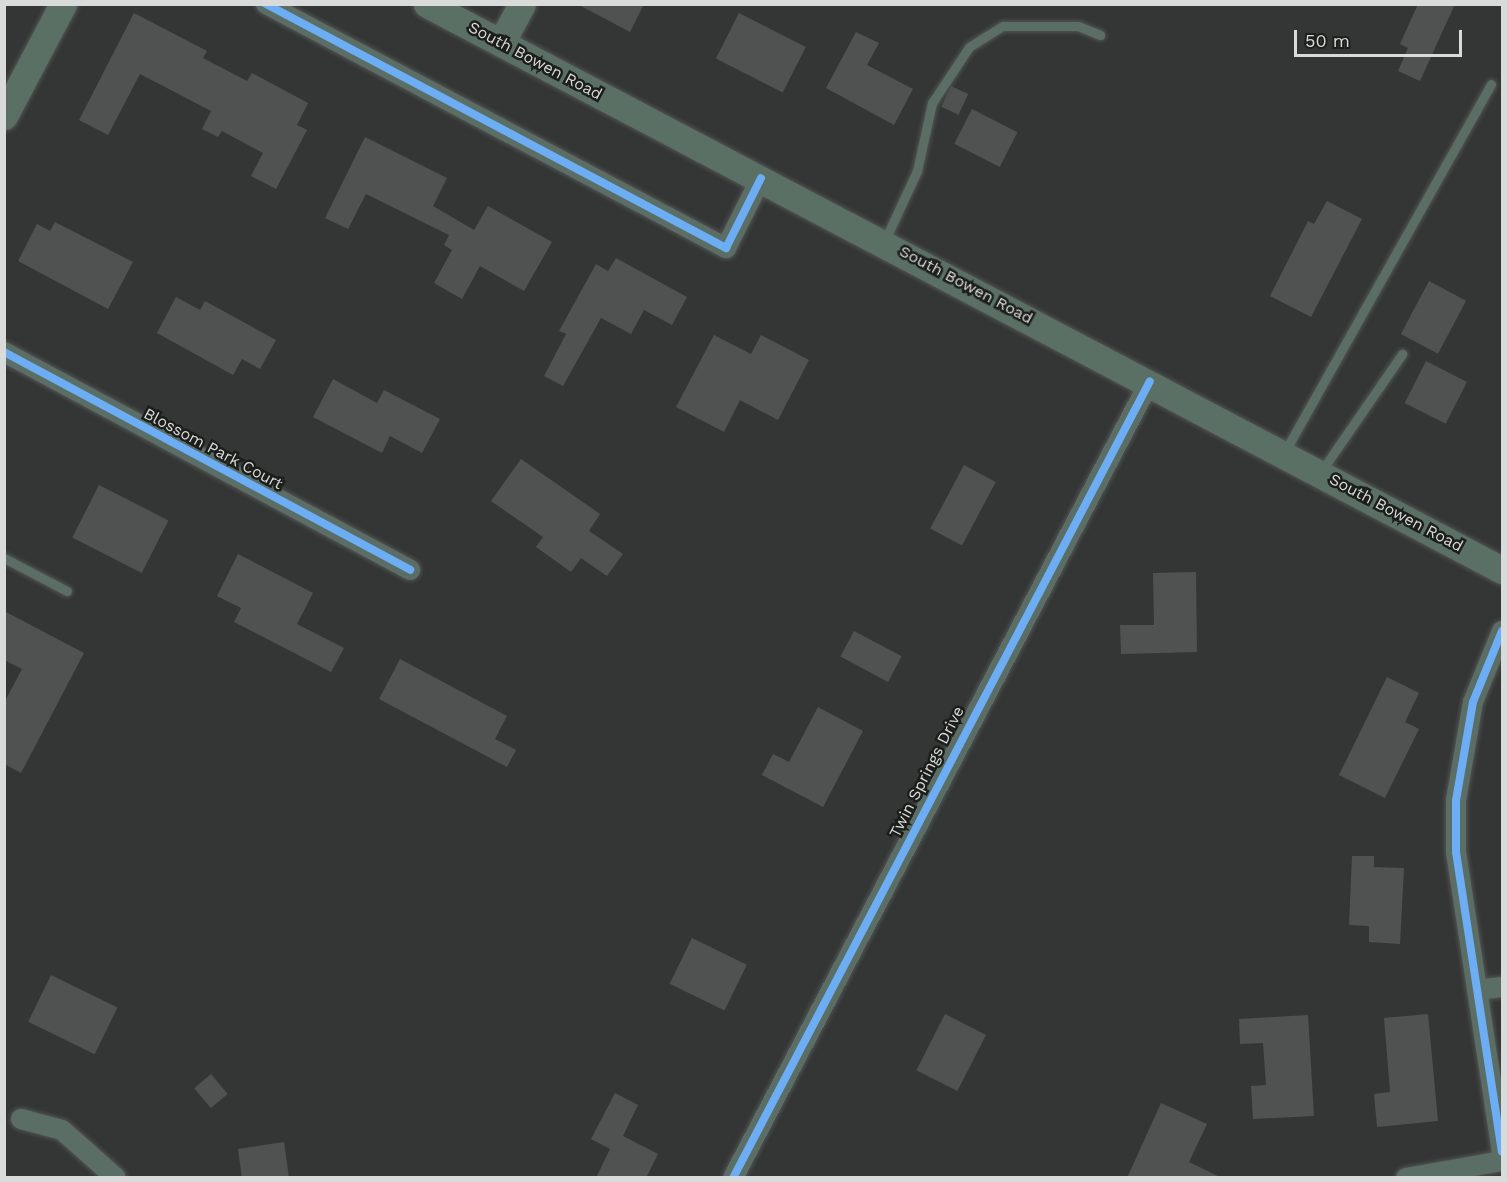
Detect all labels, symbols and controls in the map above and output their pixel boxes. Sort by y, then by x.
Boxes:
street label: South Bowen Road [465,18,605,104]
scale bar [1297,18,1465,56]
text: 50 m [1305,30,1350,51]
street label: South Bowen Road [896,242,1036,328]
street label: Blossom Park Court [140,404,286,494]
street label: South Bowen Road [1326,470,1466,556]
street label: Twin Springs Drive [886,703,968,841]

